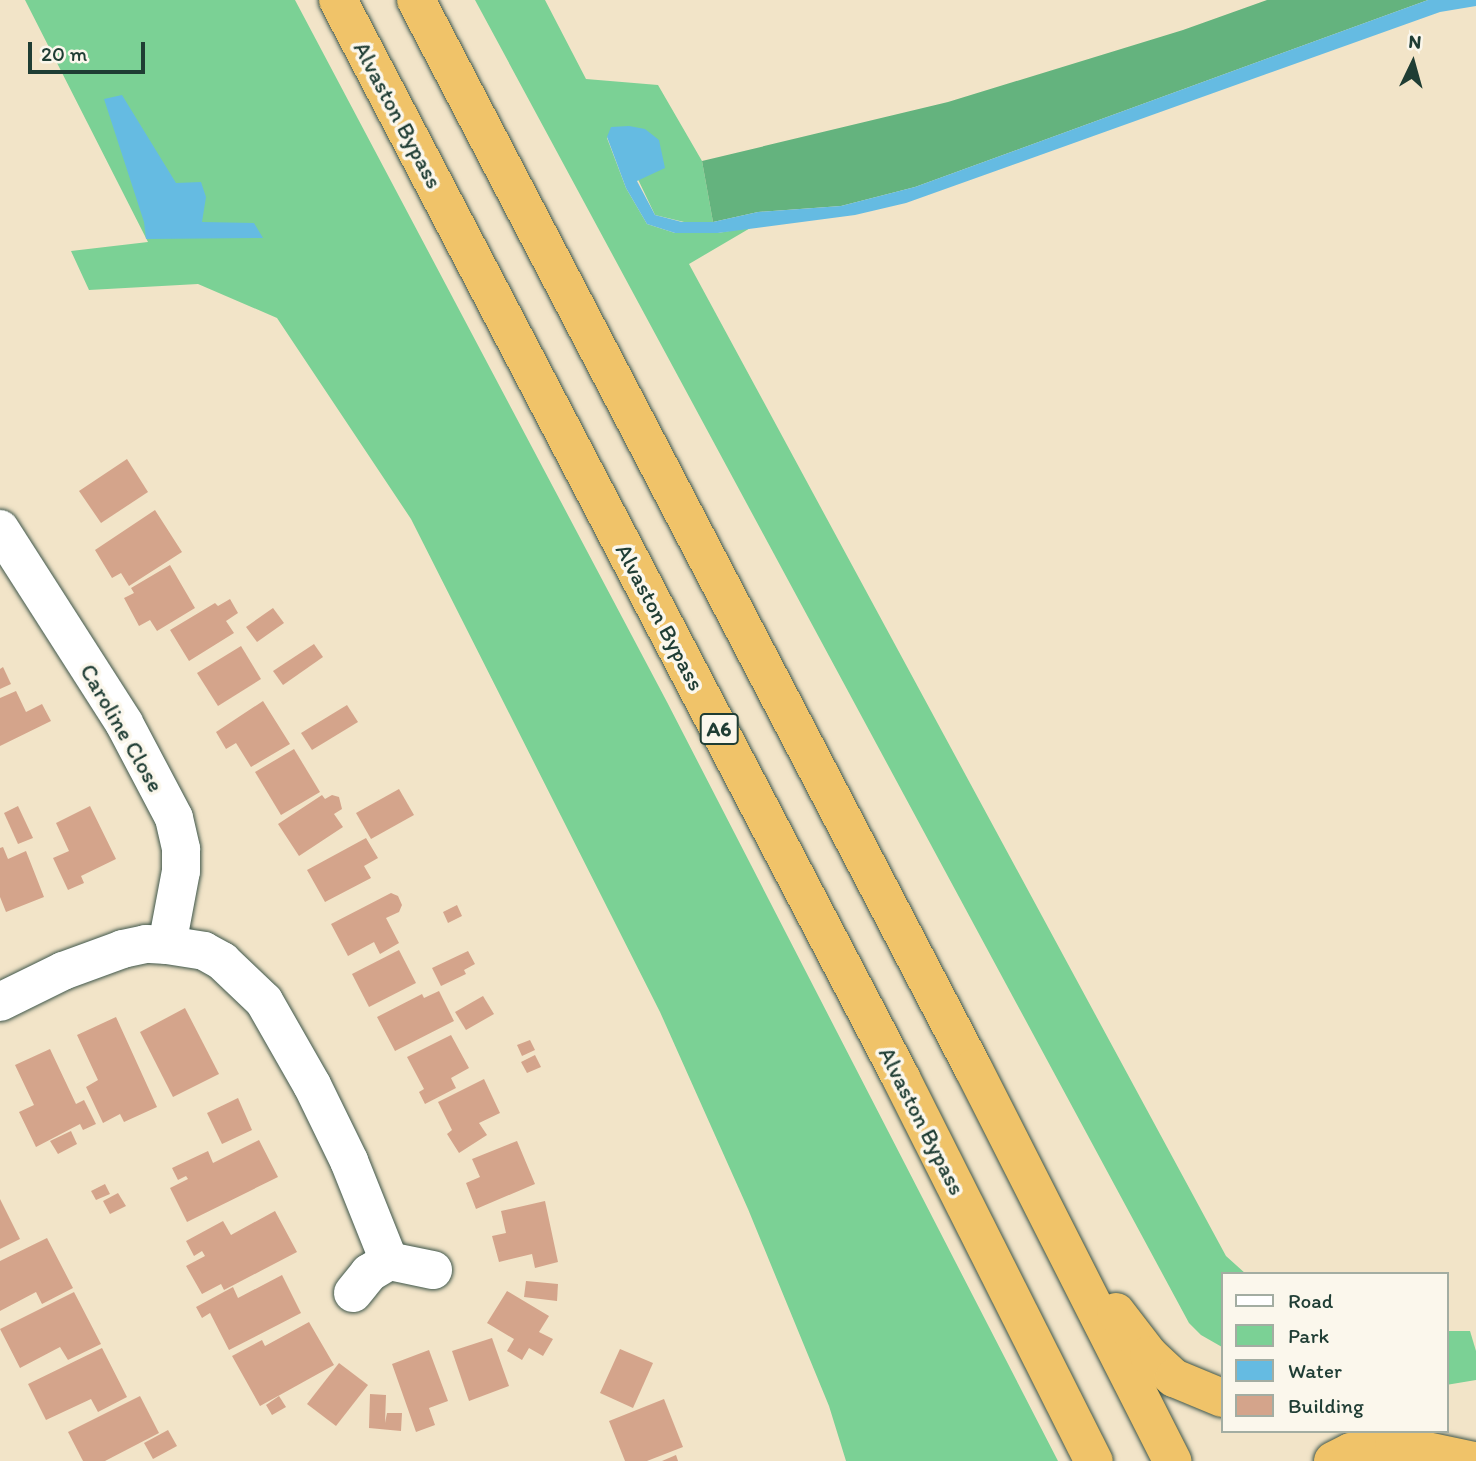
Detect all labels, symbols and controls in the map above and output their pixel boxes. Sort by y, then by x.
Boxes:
scale bar [32,28,149,72]
north arrow [1378,28,1448,98]
text: N [1407,30,1422,54]
street label: Alvaston Bypass [348,37,448,193]
text: 20 m [41,41,87,66]
street label: Alvaston Bypass [610,539,710,695]
street label: Caroline Close [74,659,170,797]
road number: A6 [698,712,740,746]
street label: Alvaston Bypass [873,1043,971,1199]
legend [1220,1272,1448,1433]
text: Road [1288,1288,1333,1313]
text: Park [1288,1323,1329,1348]
text: Water [1288,1358,1342,1383]
text: Building [1288,1393,1364,1418]

